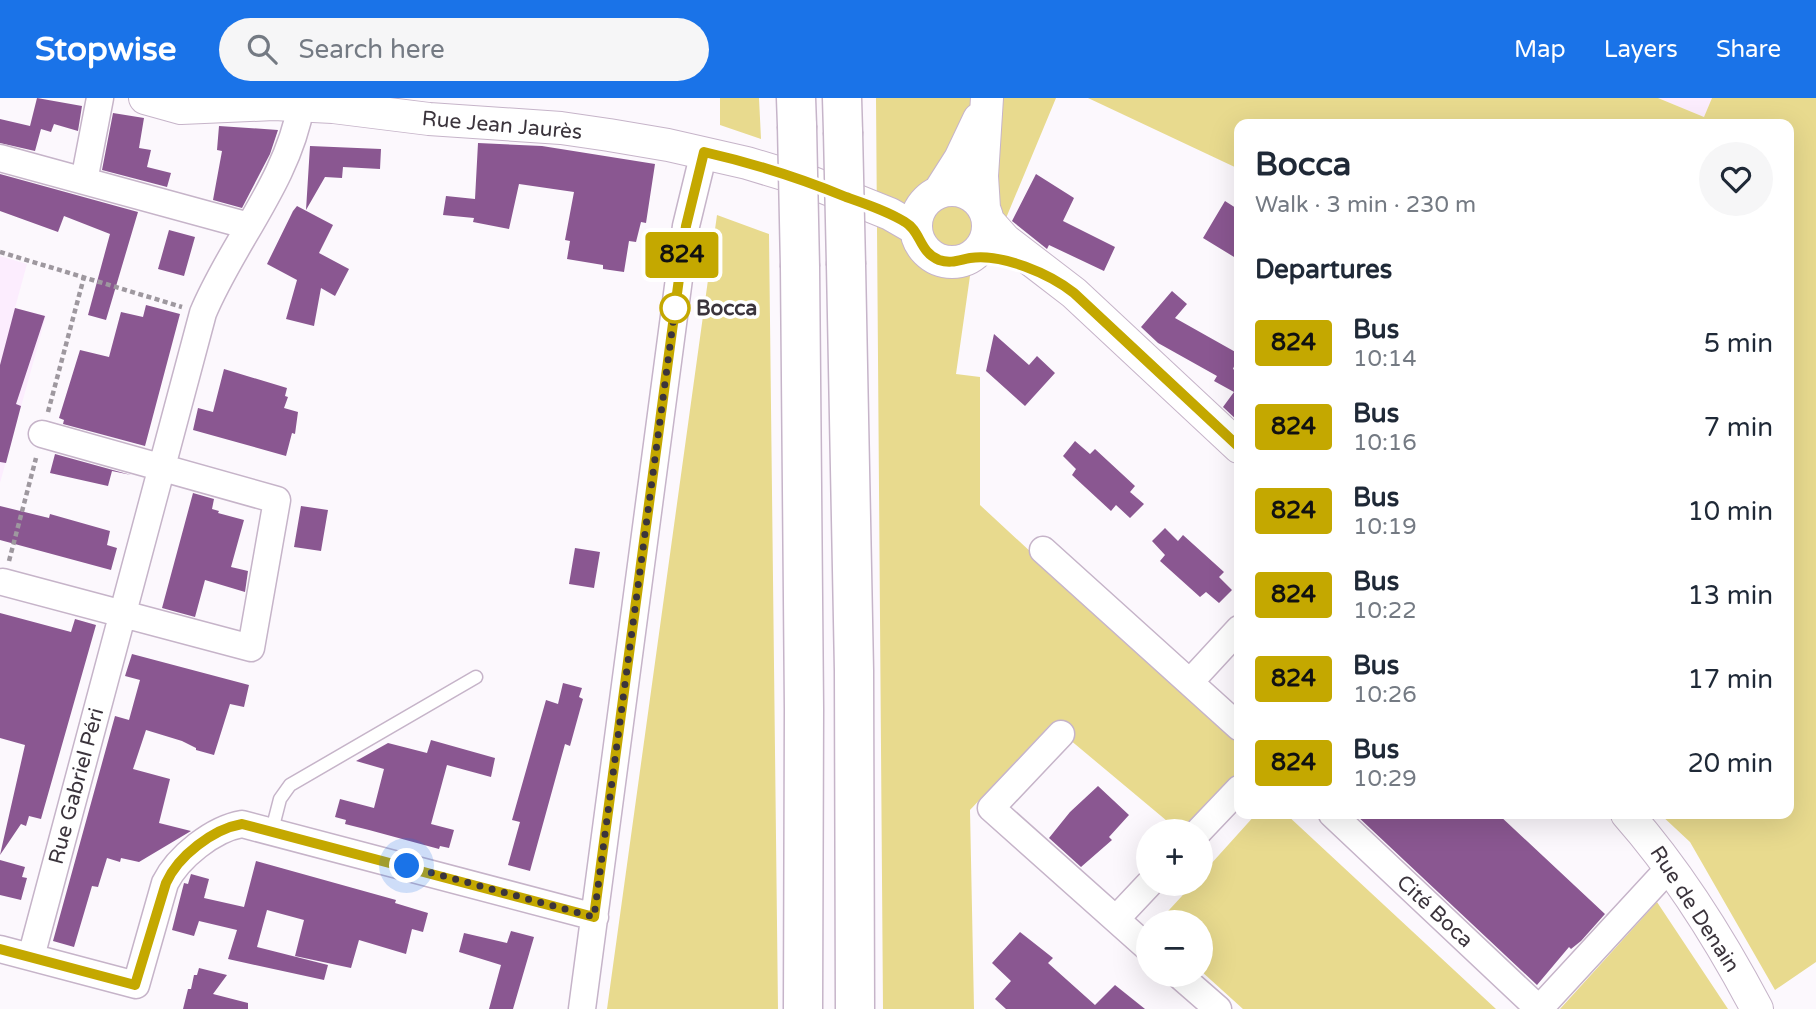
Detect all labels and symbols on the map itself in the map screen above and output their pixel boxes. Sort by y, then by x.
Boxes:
street label: Rue Jean Jaurès [421,106,583,145]
line badge: 824 [642,232,722,278]
marker: Bocca [660,293,690,323]
place label: Bocca [696,296,757,321]
street label: Rue Gabriel Péri [44,705,109,867]
street label: Rue de Denain [1644,841,1745,977]
your location [389,848,424,883]
street label: Cité Boca [1391,870,1478,953]

